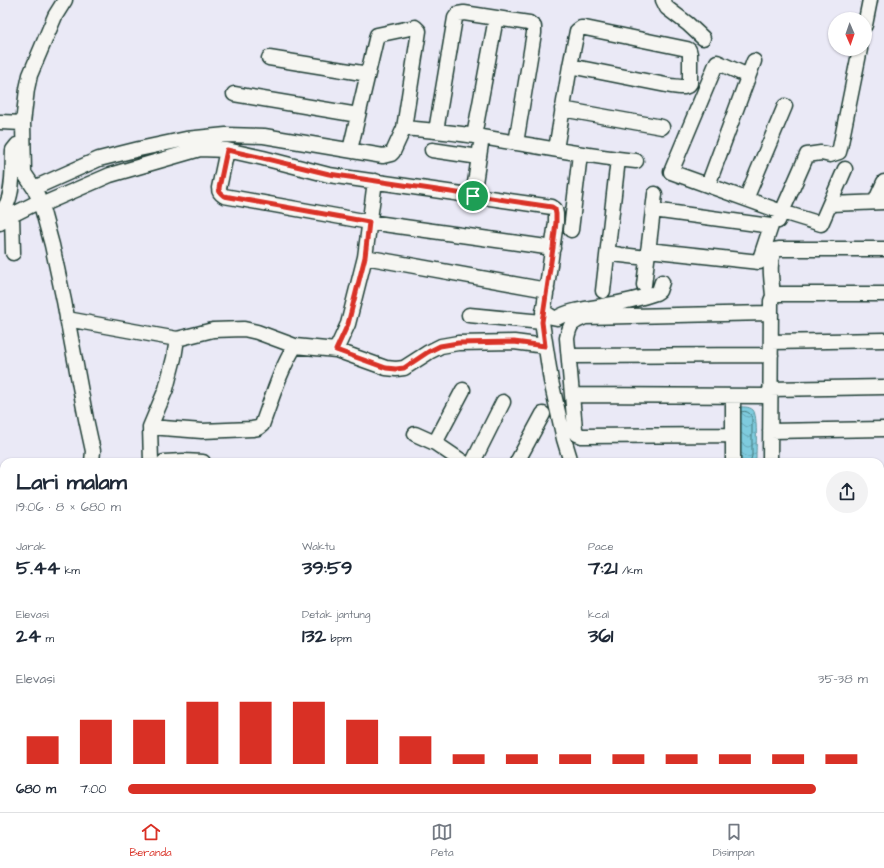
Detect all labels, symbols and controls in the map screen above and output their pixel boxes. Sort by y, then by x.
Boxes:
north arrow [828,12,872,56]
map controls [828,12,872,56]
pin [456,179,490,213]
icon: arrive [462,185,484,207]
text: Lari malam [16,467,127,498]
button: share [826,471,868,513]
text: 19:06 · 8 × 680 m [16,498,121,516]
text: Jarak [16,539,46,554]
text: Waktu [302,539,335,554]
text: Pace [588,539,614,554]
text: 5.44 [16,554,60,582]
text: 39:59 [302,554,352,582]
text: 7:21 [588,554,618,582]
text: km [60,563,80,578]
text: /km [618,563,642,578]
text: Elevasi [16,607,49,622]
text: Detak jantung [302,607,371,622]
text: kcal [588,607,609,622]
text: 24 [16,622,41,650]
text: 132 [302,622,326,650]
text: 361 [588,622,613,650]
text: m [41,631,54,646]
text: bpm [326,631,351,646]
text: Elevasi [16,670,55,688]
text: 35–38 m [818,670,868,688]
text: 680 m [16,780,56,798]
text: 7:00 [80,780,107,798]
tab: Beranda [130,821,172,860]
tab: Peta [431,821,454,860]
tab: Disimpan [713,821,754,860]

